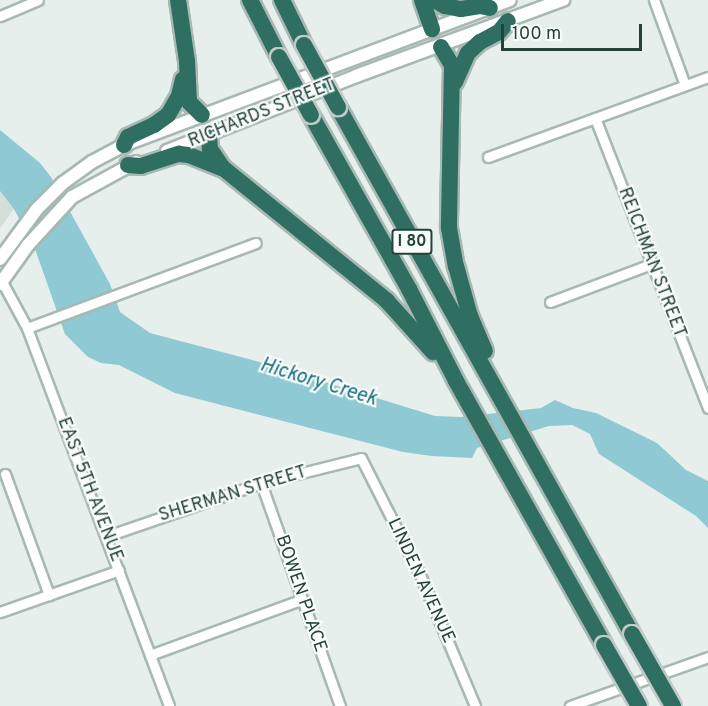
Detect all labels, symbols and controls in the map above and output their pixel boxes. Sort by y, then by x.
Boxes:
scale bar [504,12,645,50]
text: 100 m [512,23,561,46]
street label: RICHARDS STREET [185,75,339,153]
street label: REICHMAN STREET [612,185,690,341]
road number: I 80 [391,229,433,255]
water label: Hickory Creek [257,354,379,412]
street label: EAST 5TH AVENUE [51,414,127,566]
street label: SHERMAN STREET [156,462,310,528]
street label: LINDEN AVENUE [381,515,459,647]
street label: BOWEN PLACE [270,533,330,655]

